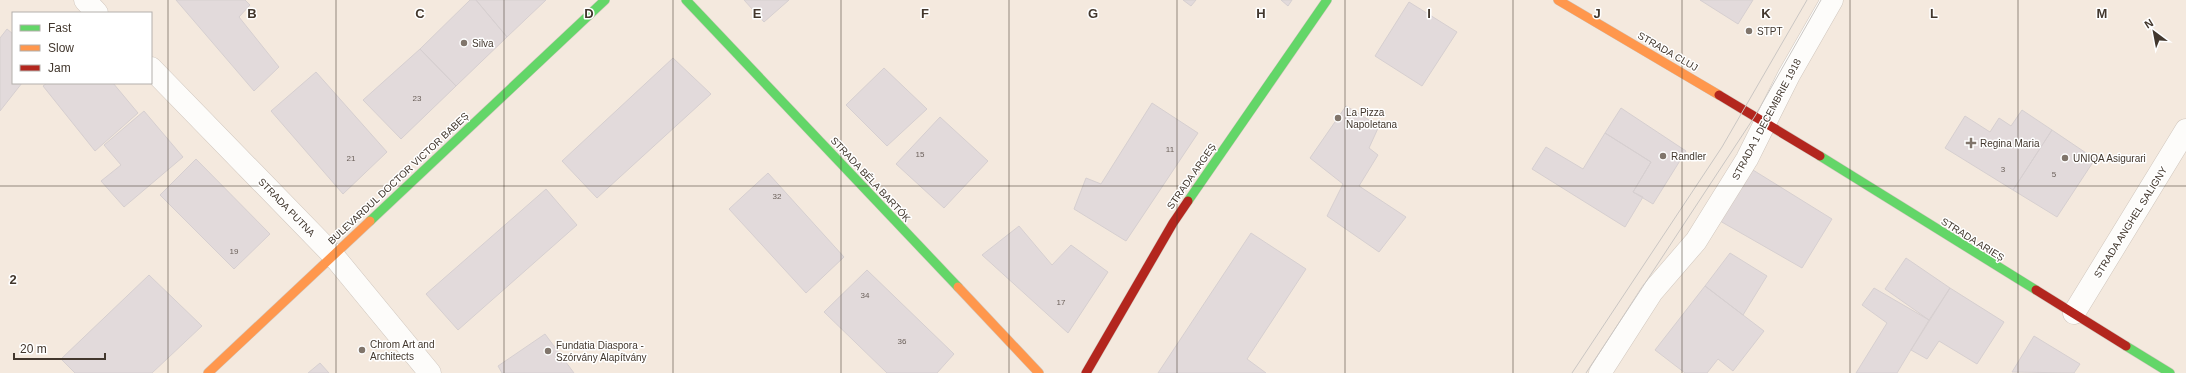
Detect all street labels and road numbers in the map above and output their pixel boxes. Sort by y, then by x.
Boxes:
street label: STRADA CLUJ [1636,30,1700,73]
street label: STRADA 1 DECEMBRIE 1918 [1730,56,1803,182]
street label: BULEVARDUL DOCTOR VICTOR BABEȘ [326,110,471,247]
street label: STRADA BÉLA BARTÓK [829,134,914,224]
street label: STRADA ARGEȘ [1165,141,1218,211]
street label: STRADA ANGHEL SALIGNY [2092,164,2169,280]
street label: STRADA PUTNA [256,176,317,239]
street label: STRADA ARIEȘ [1939,216,2007,263]

